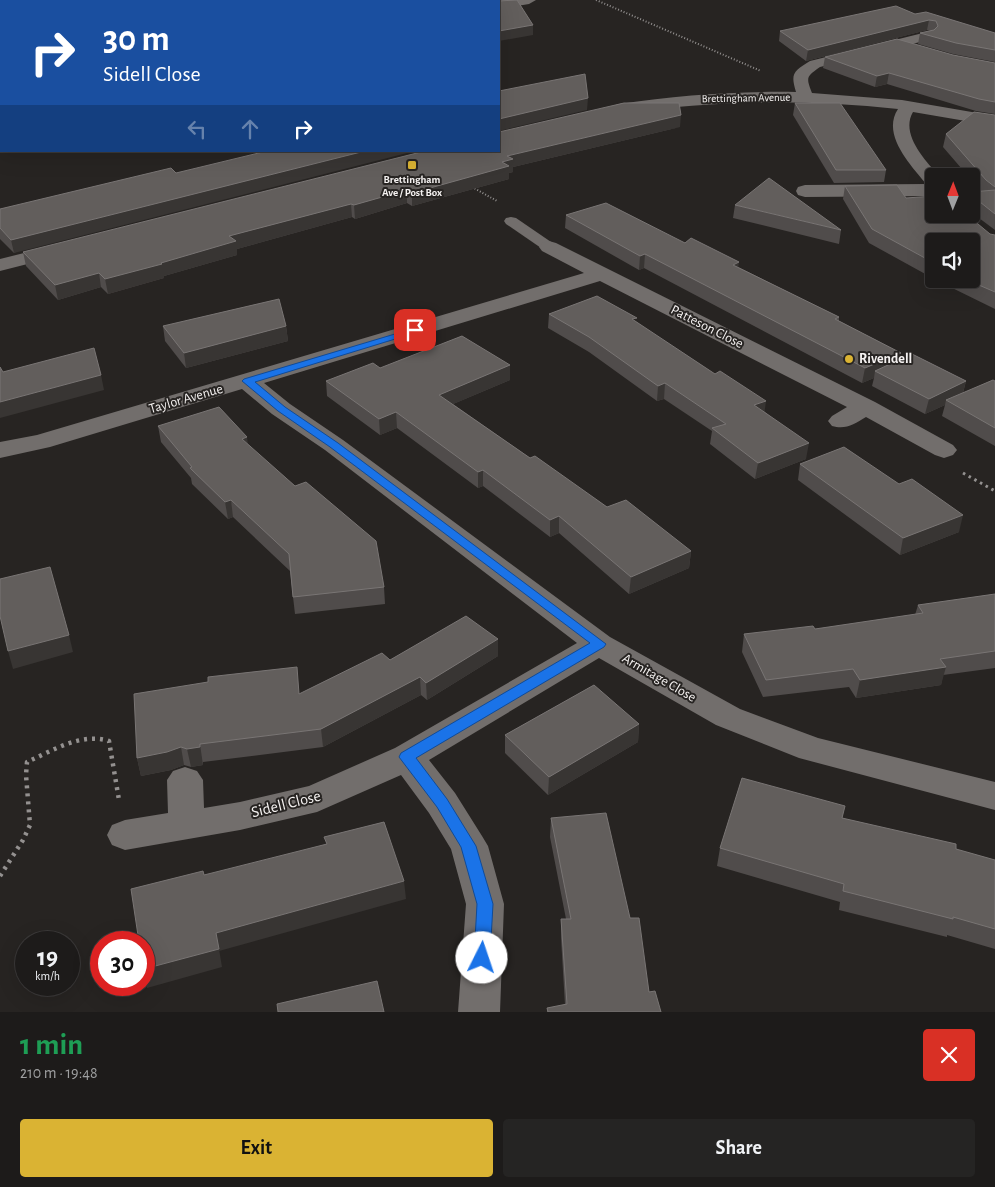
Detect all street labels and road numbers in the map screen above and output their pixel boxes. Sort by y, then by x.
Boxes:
street label: Brettingham Avenue [702,92,790,104]
street label: Patteson Close [669,303,745,351]
street label: Taylor Avenue [148,382,224,416]
street label: Armitage Close [620,651,698,705]
street label: Sidell Close [250,788,322,820]

